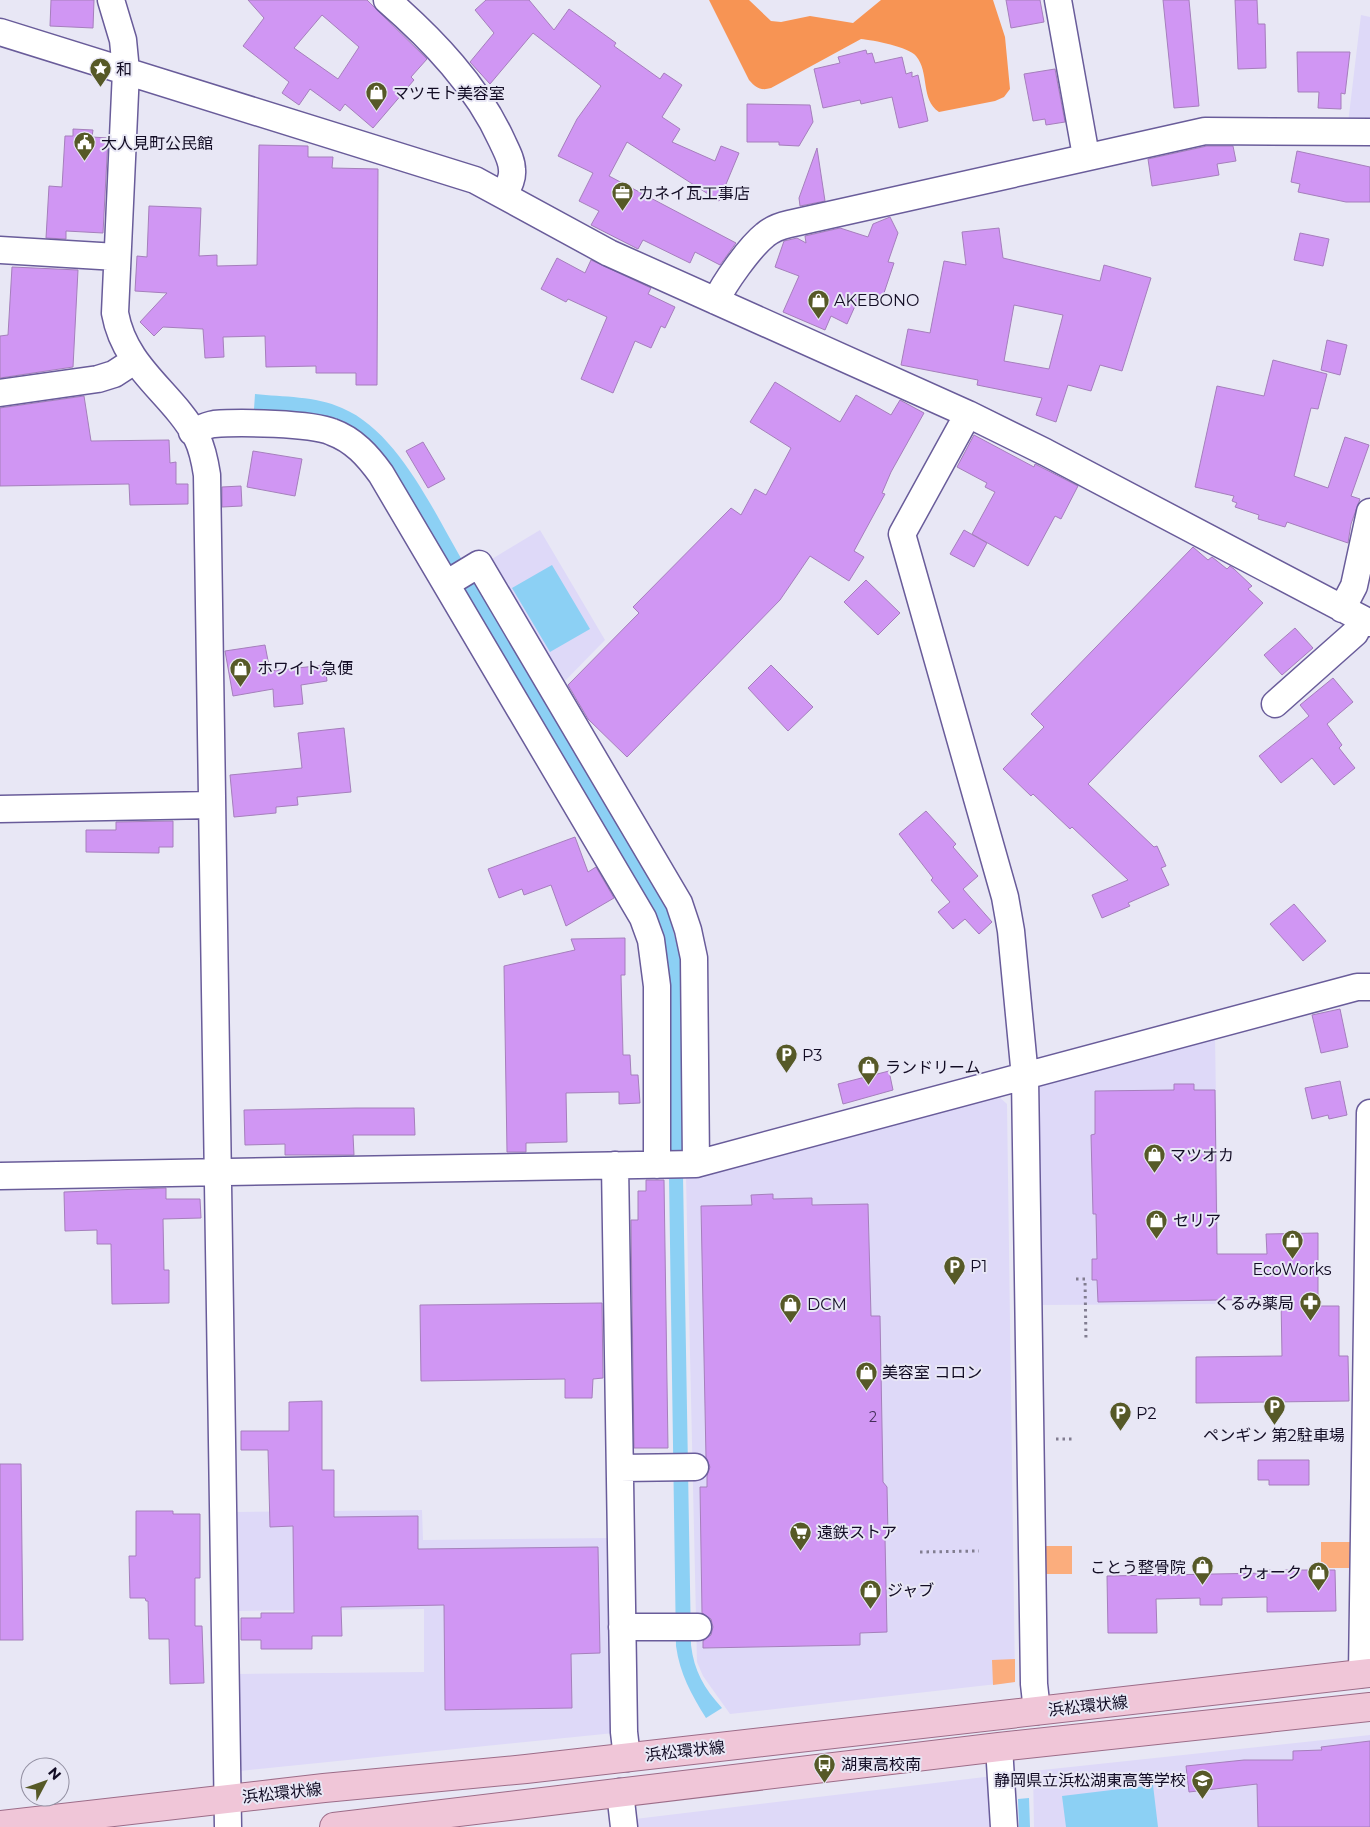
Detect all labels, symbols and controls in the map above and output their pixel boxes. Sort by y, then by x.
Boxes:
place icon: 和 [88,57,112,88]
place label: 和 [116,60,132,79]
shop icon: マツモト美容室 [365,81,389,112]
place label: マツモト美容室 [393,84,505,103]
public building icon: 大人見町公民館 [73,131,97,162]
place label: 大人見町公民館 [101,134,213,153]
office icon: カネイ瓦工事店 [610,181,634,212]
place label: カネイ瓦工事店 [638,184,750,203]
shop icon: AKEBONO [806,288,830,319]
place label: AKEBONO [834,291,919,310]
shop icon: ホワイト急便 [229,656,253,687]
place label: ホワイト急便 [257,659,353,678]
parking icon: P3 [774,1043,798,1074]
place label: P3 [802,1046,822,1065]
shop icon: ランドリーム [857,1055,881,1086]
place label: ランドリーム [885,1058,981,1077]
shop icon: マツオカ [1142,1143,1166,1174]
place label: マツオカ [1170,1146,1234,1165]
shop icon: セリア [1145,1208,1169,1239]
place label: セリア [1173,1211,1221,1230]
shop icon: EcoWorks [1280,1228,1304,1259]
parking icon: P1 [942,1254,966,1285]
place label: P1 [970,1257,987,1276]
place label: EcoWorks [1252,1260,1332,1279]
pharmacy icon: くるみ薬局 [1298,1291,1322,1322]
shop icon: DCM [779,1292,803,1323]
place label: くるみ薬局 [1214,1294,1294,1313]
place label: DCM [807,1295,847,1314]
shop icon: 美容室 コロン [854,1360,878,1391]
place label: 美容室 コロン [882,1363,982,1382]
parking icon: ペンギン 第2駐車場 [1262,1394,1286,1425]
parking icon: P2 [1108,1401,1132,1432]
place label: P2 [1136,1404,1157,1423]
house number: 2 [869,1408,877,1426]
place label: ペンギン 第2駐車場 [1203,1426,1345,1445]
supermarket icon: 遠鉄ストア [789,1520,813,1551]
place label: 遠鉄ストア [817,1523,897,1542]
shop icon: ことう整骨院 [1190,1555,1214,1586]
place label: ことう整骨院 [1090,1558,1186,1577]
shop icon: ウォーク [1306,1560,1330,1591]
place label: ウォーク [1238,1563,1302,1582]
shop icon: ジャブ [859,1578,883,1609]
place label: ジャブ [887,1581,934,1600]
street label: 浜松環状線 [1047,1692,1129,1720]
street label: 浜松環状線 [644,1737,726,1765]
bus stop icon: 湖東高校南 [813,1752,837,1783]
place label: 湖東高校南 [841,1755,921,1774]
north arrow [20,1757,70,1807]
text: N [44,1763,65,1784]
school or university icon: 静岡県立浜松湖東高等学校 [1190,1768,1214,1799]
place label: 静岡県立浜松湖東高等学校 [994,1771,1186,1790]
street label: 浜松環状線 [241,1779,323,1807]

